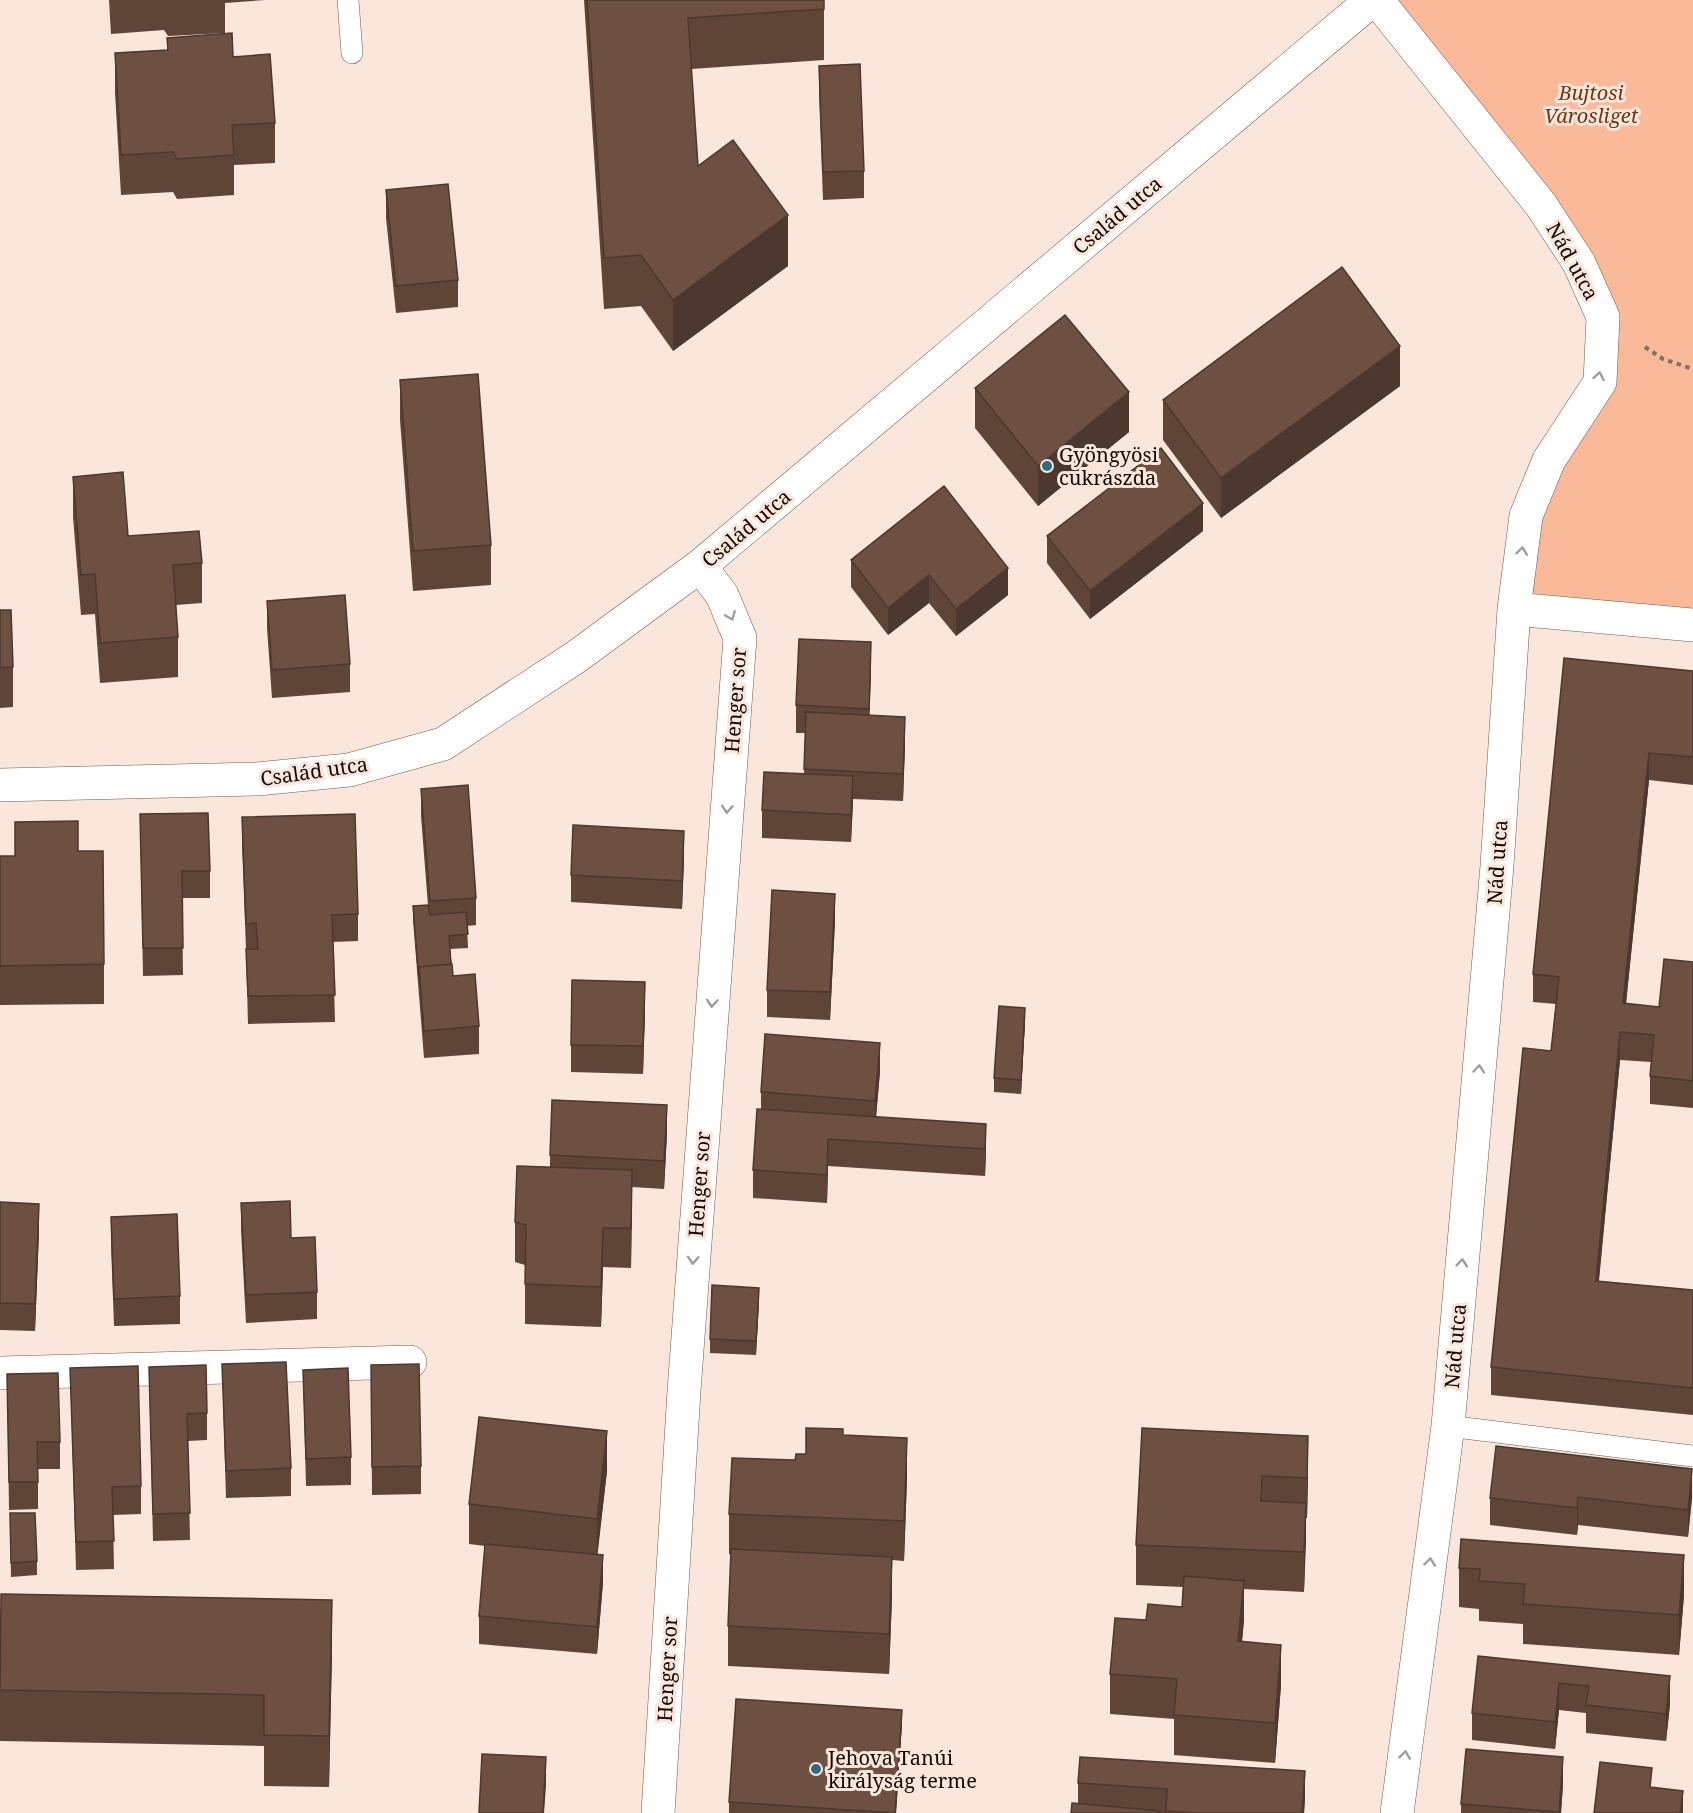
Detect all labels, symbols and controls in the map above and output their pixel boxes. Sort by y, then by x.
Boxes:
park label: Bujtosi Városliget [1544,79,1639,129]
street label: Család utca [1067,170,1167,260]
street label: Nád utca [1541,217,1605,305]
one-way arrow [1592,371,1605,381]
place label: Gyöngyösi cukrászda [1059,441,1159,491]
marker: Gyöngyösi cukrászda [1040,459,1054,473]
street label: Család utca [696,483,796,573]
one-way arrow [1515,547,1527,556]
one-way arrow [724,610,736,621]
street label: Henger sor [718,646,752,754]
street label: Család utca [258,750,370,792]
one-way arrow [721,804,734,813]
street label: Nád utca [1481,819,1513,905]
one-way arrow [706,999,719,1008]
one-way arrow [1472,1065,1485,1074]
street label: Henger sor [682,1130,716,1238]
one-way arrow [687,1256,700,1265]
one-way arrow [1455,1259,1468,1268]
street label: Nád utca [1438,1303,1472,1389]
one-way arrow [1423,1557,1436,1566]
street label: Henger sor [651,1615,683,1722]
place label: Jehova Tanúi királyság terme [827,1744,977,1794]
one-way arrow [1398,1750,1411,1760]
marker: Jehova Tanúi királyság terme [809,1762,823,1776]

